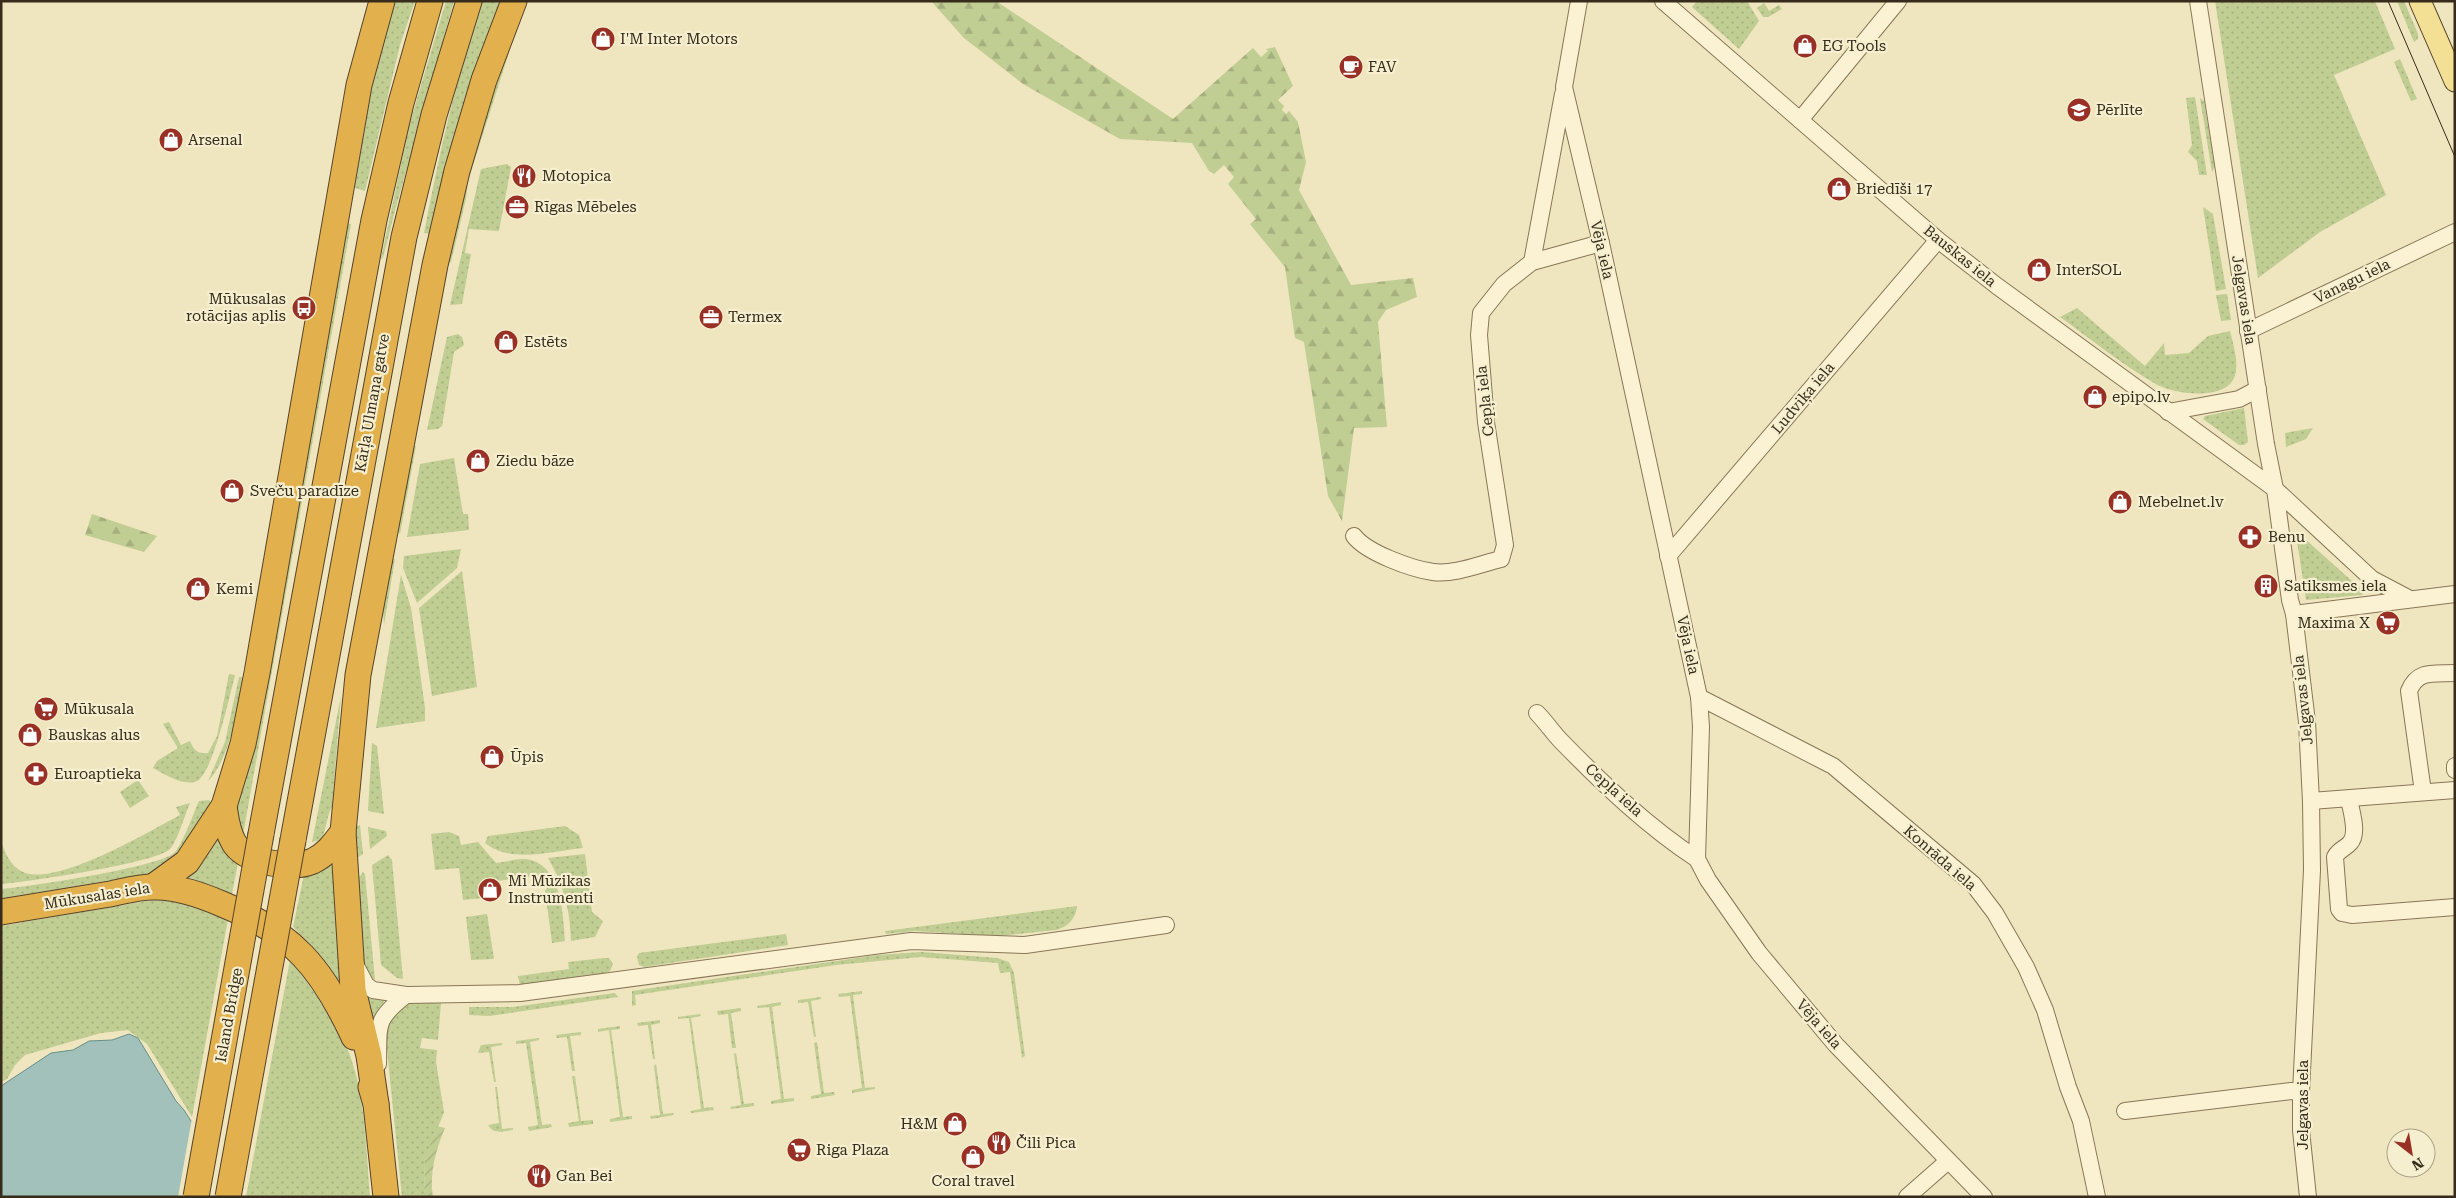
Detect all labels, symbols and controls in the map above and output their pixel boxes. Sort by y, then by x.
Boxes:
shop icon: I'M Inter Motors [590,26,616,52]
place label: I'M Inter Motors [620,30,738,48]
shop icon: EG Tools [1792,33,1818,59]
place label: EG Tools [1822,37,1886,55]
cafe icon: FAV [1338,54,1364,80]
place label: FAV [1368,58,1397,76]
school or university icon: Pērlīte [2066,97,2092,123]
place label: Pērlīte [2096,101,2143,119]
shop icon: Arsenal [158,127,184,153]
place label: Arsenal [188,131,243,149]
restaurant icon: Motopica [511,163,537,189]
place label: Motopica [542,167,611,185]
shop icon: Briedīši 17 [1826,176,1852,202]
place label: Briedīši 17 [1856,180,1932,198]
office icon: Rīgas Mēbeles [504,194,530,220]
place label: Rīgas Mēbeles [534,198,637,216]
street label: Vēja iela [1586,219,1618,281]
street label: Bauskas iela [1920,221,2000,291]
street label: Jelgavas iela [2228,254,2260,346]
street label: Vanagu iela [2311,255,2393,307]
shop icon: InterSOL [2026,257,2052,283]
place label: InterSOL [2056,261,2122,279]
place label: Mūkusalas rotācijas aplis [186,290,286,325]
bus stop icon: Mūkusalas rotācijas aplis [291,295,317,321]
office icon: Termex [698,304,724,330]
place label: Termex [728,308,782,326]
shop icon: Estēts [493,329,519,355]
street label: Kārļa Ulmaņa gatve [351,332,394,474]
place label: Estēts [524,333,567,351]
street label: Ludviķa iela [1768,358,1839,438]
street label: Cepļa iela [1472,365,1499,437]
shop icon: epipo.lv [2082,384,2108,410]
place label: epipo.lv [2112,388,2171,406]
shop icon: Ziedu bāze [465,448,491,474]
place label: Ziedu bāze [496,452,574,470]
shop icon: Sveču paradīze [219,478,245,504]
place label: Sveču paradīze [250,482,359,500]
shop icon: Mebelnet.lv [2107,489,2133,515]
place label: Mebelnet.lv [2138,493,2224,511]
pharmacy icon: Benu [2237,524,2263,550]
place label: Benu [2268,528,2306,546]
building icon: Satiksmes iela [2253,573,2279,599]
shop icon: Kemi [185,576,211,602]
place label: Satiksmes iela [2284,577,2387,595]
place label: Kemi [216,580,254,598]
supermarket icon: Maxima X [2375,610,2401,636]
street label: Vēja iela [1673,614,1703,676]
place label: Maxima X [2297,614,2370,632]
street label: Jelgavas iela [2289,654,2317,746]
supermarket icon: Mūkusala [33,696,59,722]
place label: Mūkusala [64,700,134,718]
shop icon: Bauskas alus [17,722,43,748]
place label: Bauskas alus [48,726,140,744]
shop icon: Ūpis [479,744,505,770]
place label: Ūpis [510,748,544,766]
street label: Cepļa iela [1581,760,1646,821]
pharmacy icon: Euroaptieka [23,761,49,787]
place label: Euroaptieka [54,765,142,783]
street label: Konrāda iela [1900,821,1980,895]
place label: Mi Mūzikas Instrumenti [508,872,594,907]
shop icon: Mi Mūzikas Instrumenti [477,877,503,903]
street label: Mūkusalas iela [43,879,151,913]
street label: Island Bridge [212,966,246,1064]
street label: Vēja iela [1793,996,1845,1052]
street label: Jelgavas iela [2294,1060,2312,1150]
shop icon: H&M [942,1111,968,1137]
place label: H&M [900,1115,938,1133]
north arrow [2386,1128,2436,1178]
restaurant icon: Čili Pica [986,1130,1012,1156]
place label: Čili Pica [1016,1134,1076,1152]
supermarket icon: Riga Plaza [786,1137,812,1163]
place label: Riga Plaza [816,1141,889,1159]
shop icon: Coral travel [960,1144,986,1170]
text: N [2409,1155,2426,1174]
restaurant icon: Gan Bei [526,1163,552,1189]
place label: Gan Bei [556,1167,613,1185]
place label: Coral travel [931,1172,1015,1190]

